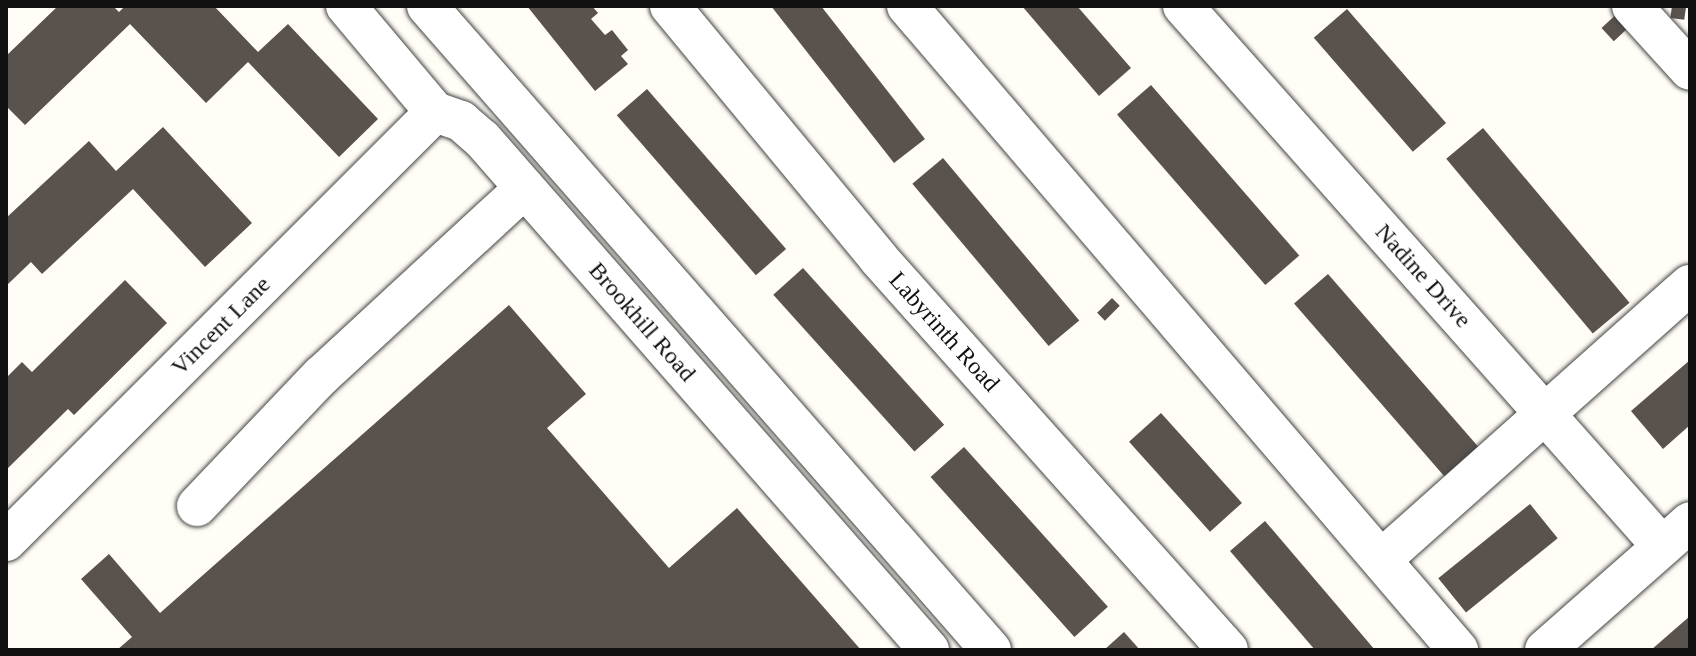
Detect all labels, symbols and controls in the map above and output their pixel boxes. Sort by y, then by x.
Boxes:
street label: Nadine Drive [1369,218,1477,334]
street label: Brookhill Road [582,256,702,388]
street label: Labyrinth Road [883,266,1005,398]
street label: Vincent Lane [165,270,277,382]

